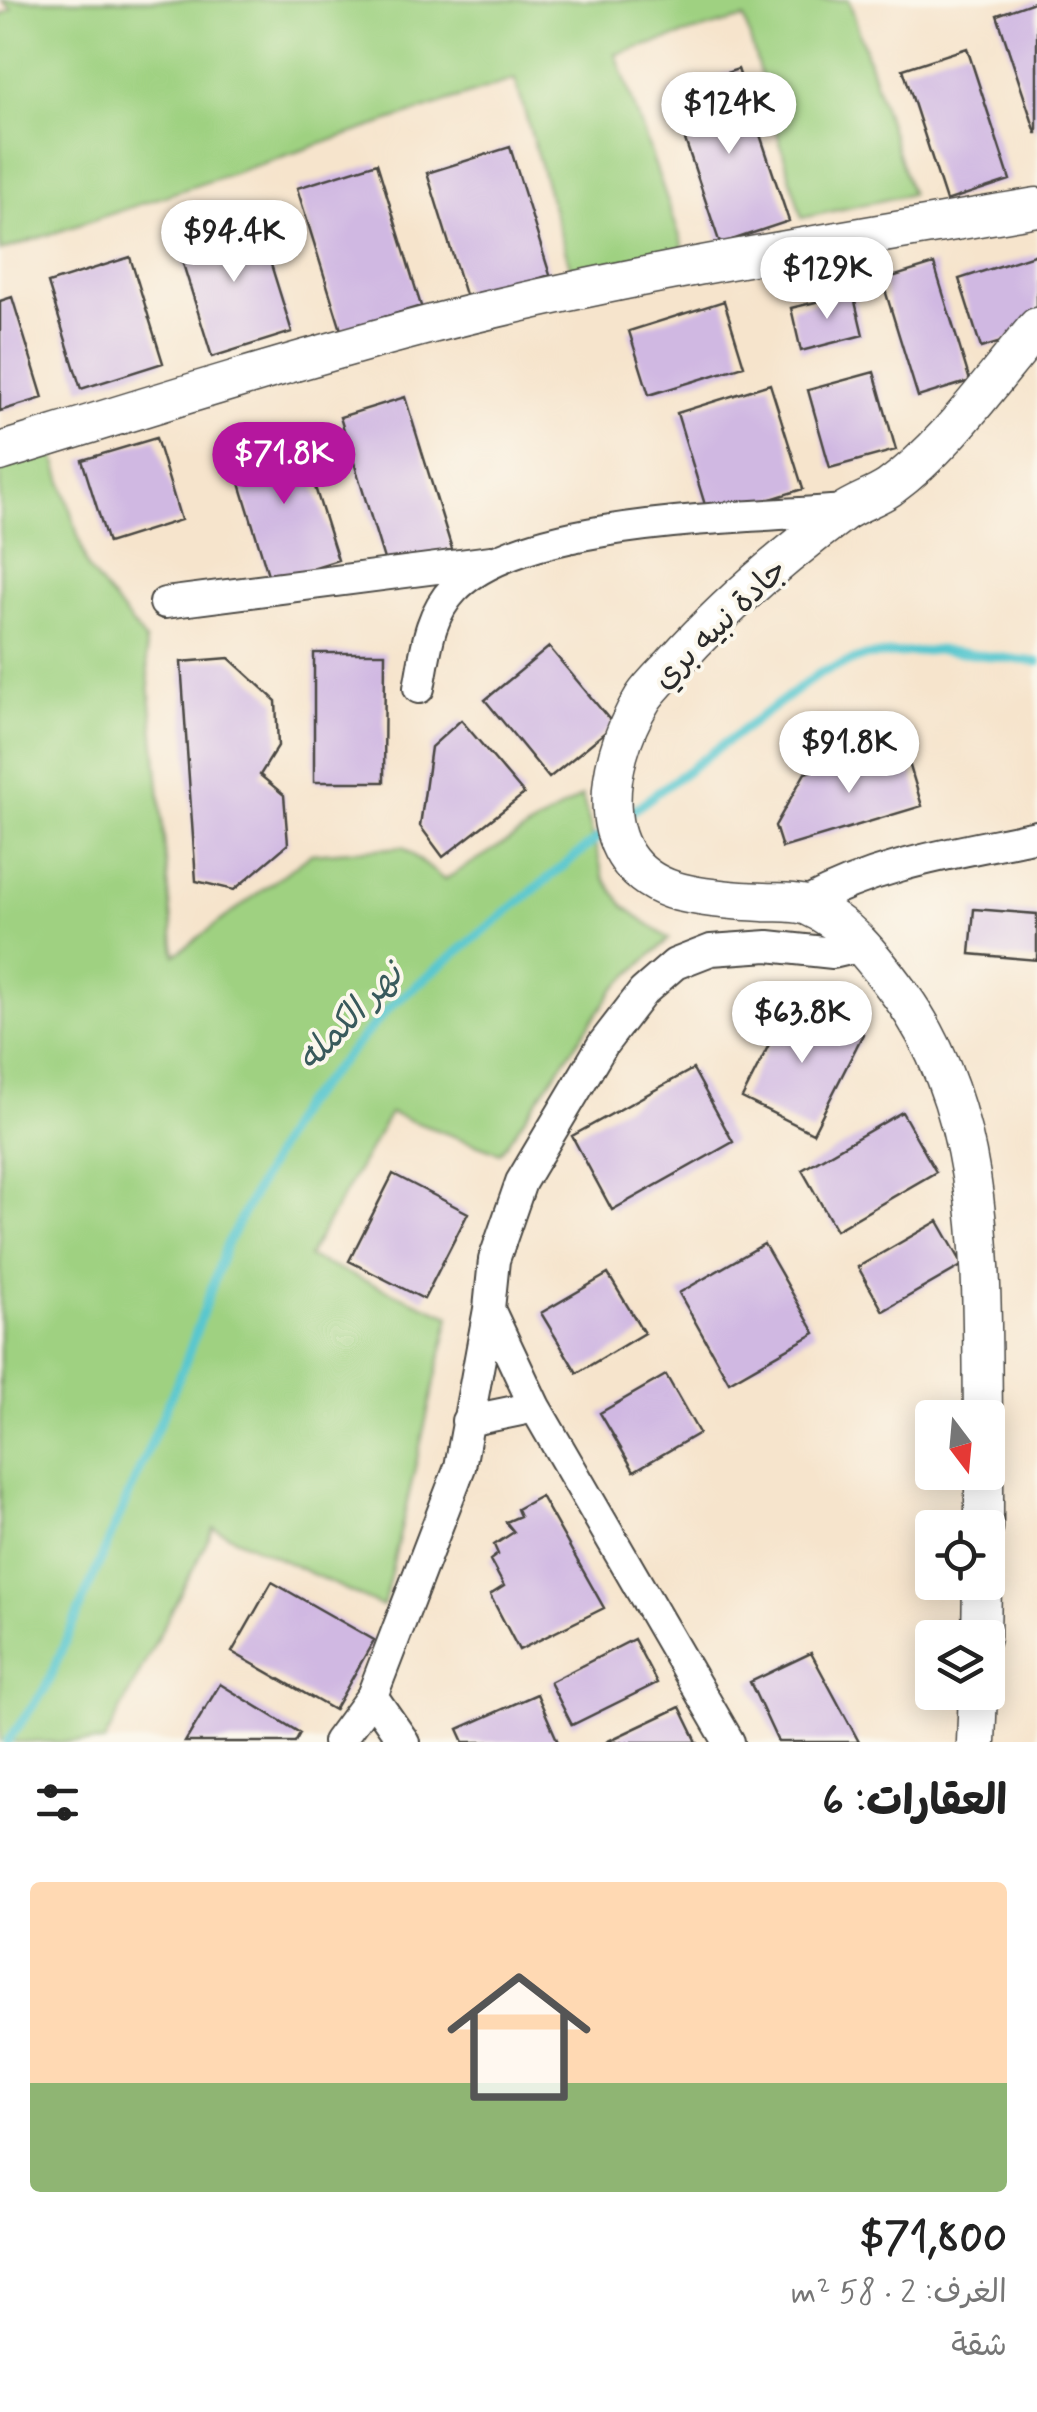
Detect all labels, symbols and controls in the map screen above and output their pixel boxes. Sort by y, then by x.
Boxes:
pin: $124K [659,72,799,157]
text: $124K [683,83,775,125]
pin: $94.4K [153,200,315,285]
text: $94.4K [183,211,285,253]
pin: $129K [757,237,897,322]
text: $129K [782,248,872,290]
pin: $71.8K [203,422,365,507]
text: $71.8K [234,433,334,475]
street label: جادة نبيه بري [644,550,797,699]
pin: $91.8K [768,711,930,796]
text: $91.8K [801,722,897,764]
water label: نهر الكمله [287,951,416,1082]
pin: $63.8K [721,981,883,1066]
text: $63.8K [754,992,850,1034]
north arrow [915,1400,1005,1490]
map controls [915,1400,1005,1710]
button: locate [915,1510,1005,1600]
button: layers [915,1620,1005,1710]
icon: filters [30,1775,85,1830]
text: العقارات: 6 [822,1775,1007,1830]
icon: home [429,1947,609,2127]
text: $71,800 [859,2212,1007,2267]
text: الغرف: 2 · 58 m² [791,2272,1007,2314]
text: شقة [951,2325,1007,2367]

